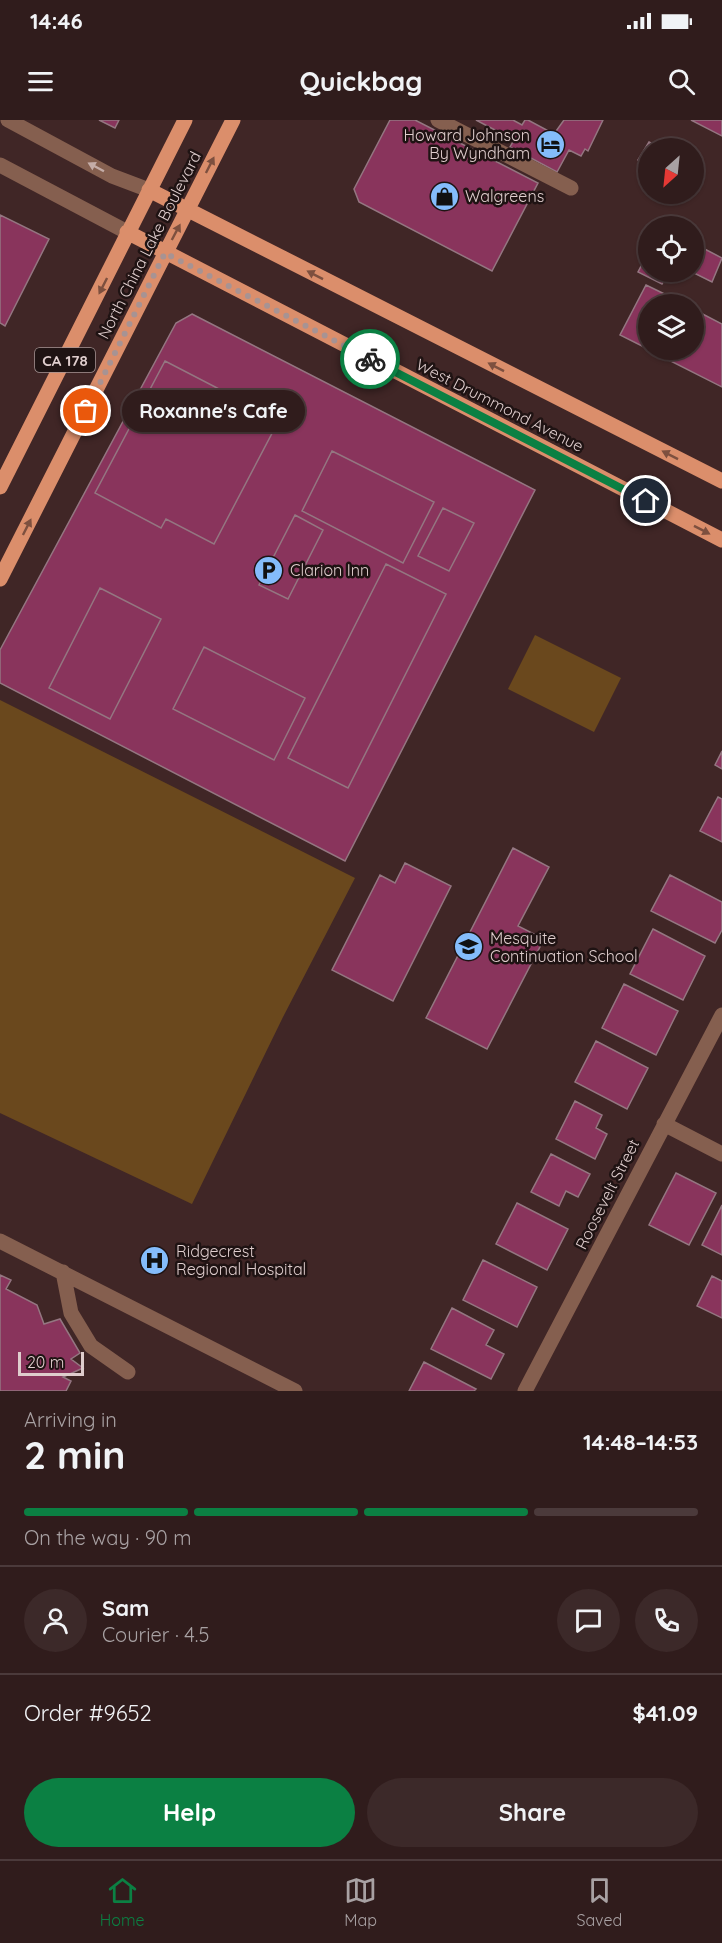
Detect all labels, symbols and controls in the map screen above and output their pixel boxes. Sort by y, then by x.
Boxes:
text: 14:46 [30,7,83,35]
text: Quickbag [299,64,423,98]
icon: menu [24,65,57,98]
icon: search [665,65,698,98]
place label: Howard Johnson By Wyndham [404,125,530,163]
hotel icon: Howard Johnson By Wyndham [535,128,567,160]
north arrow [638,138,704,204]
map controls [638,138,704,360]
street label: North China Lake Boulevard [93,148,205,342]
one-way arrow [205,156,215,173]
one-way arrow [87,162,104,172]
shop icon: Walgreens [428,180,460,212]
place label: Walgreens [465,186,544,206]
button: locate [638,216,704,282]
one-way arrow [171,223,181,240]
one-way arrow [307,271,324,280]
one-way arrow [98,277,108,294]
button: layers [638,294,704,360]
courier [340,329,400,389]
icon: bike [354,343,387,376]
road number: CA 178 [35,348,95,372]
street label: West Drummond Avenue [413,354,587,456]
one-way arrow [487,362,504,372]
pin [60,385,111,436]
callout: Roxanne's Cafe [122,390,305,432]
icon: bag [69,394,102,427]
text: Roxanne's Cafe [139,398,288,423]
one-way arrow [661,450,678,459]
pin [620,475,671,526]
icon: home [629,484,662,517]
one-way arrow [22,519,32,536]
one-way arrow [694,525,711,534]
parking icon: Clarion Inn [253,554,285,586]
place label: Clarion Inn [290,560,369,580]
place label: Mesquite Continuation School [490,928,638,966]
school or university icon: Mesquite Continuation School [453,931,485,963]
street label: Roosevelt Street [571,1136,643,1252]
place label: Ridgecrest Regional Hospital [176,1241,306,1279]
hospital icon: Ridgecrest Regional Hospital [139,1244,171,1276]
scale bar [18,1349,84,1376]
text: 20 m [27,1352,64,1372]
text: Arriving in [24,1407,117,1432]
text: 14:48–14:53 [583,1428,698,1456]
text: 2 min [24,1430,126,1479]
text: On the way · 90 m [24,1525,191,1550]
button: person [24,1589,87,1652]
button: chat [557,1589,620,1652]
button: phone [635,1589,698,1652]
text: Sam [102,1594,149,1622]
text: Courier · 4.5 [102,1622,209,1647]
text: Order #9652 [24,1699,152,1727]
text: $41.09 [633,1699,698,1727]
button: Help [24,1778,355,1847]
button: Share [367,1778,698,1847]
tab: Home [100,1874,145,1930]
tab: Map [344,1874,377,1930]
tab: Saved [577,1874,622,1930]

